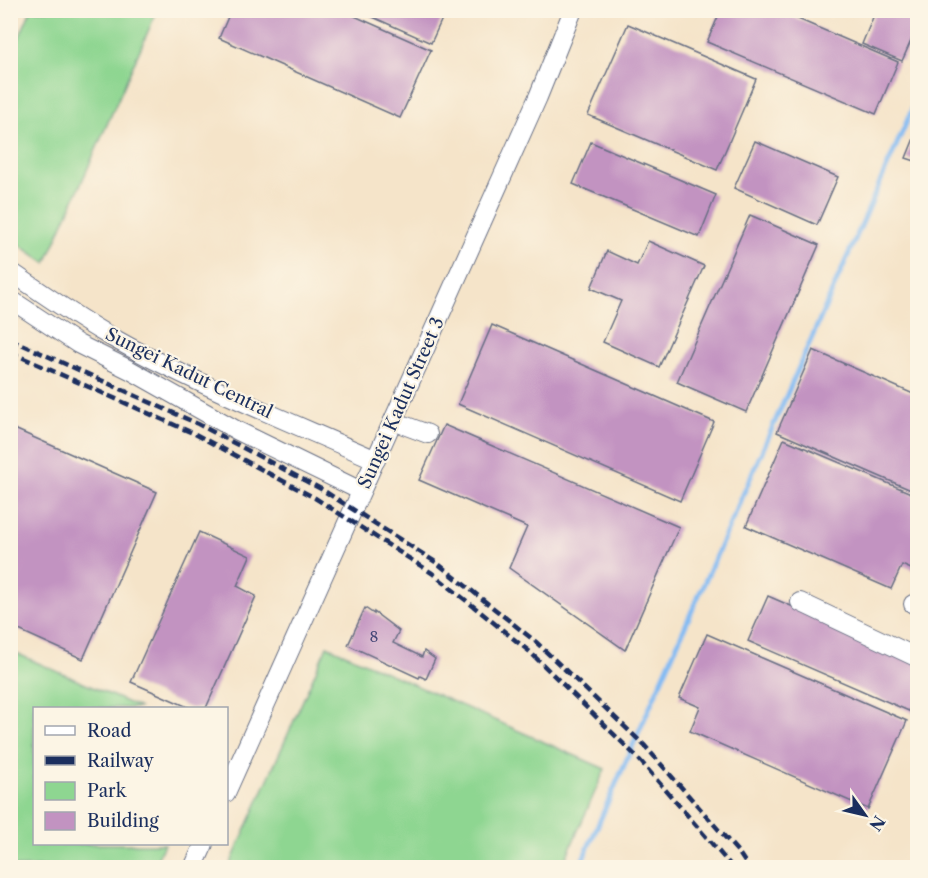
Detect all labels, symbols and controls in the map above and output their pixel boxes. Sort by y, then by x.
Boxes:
street label: Sungei Kadut Street 3 [353,314,449,492]
street label: Sungei Kadut Central [102,323,276,423]
house number: 8 [370,627,379,646]
legend [33,707,228,845]
text: Road [87,720,132,742]
text: Railway [87,750,155,772]
text: Park [87,780,128,802]
north arrow [835,785,895,845]
text: Building [87,810,159,832]
text: N [865,812,890,835]

